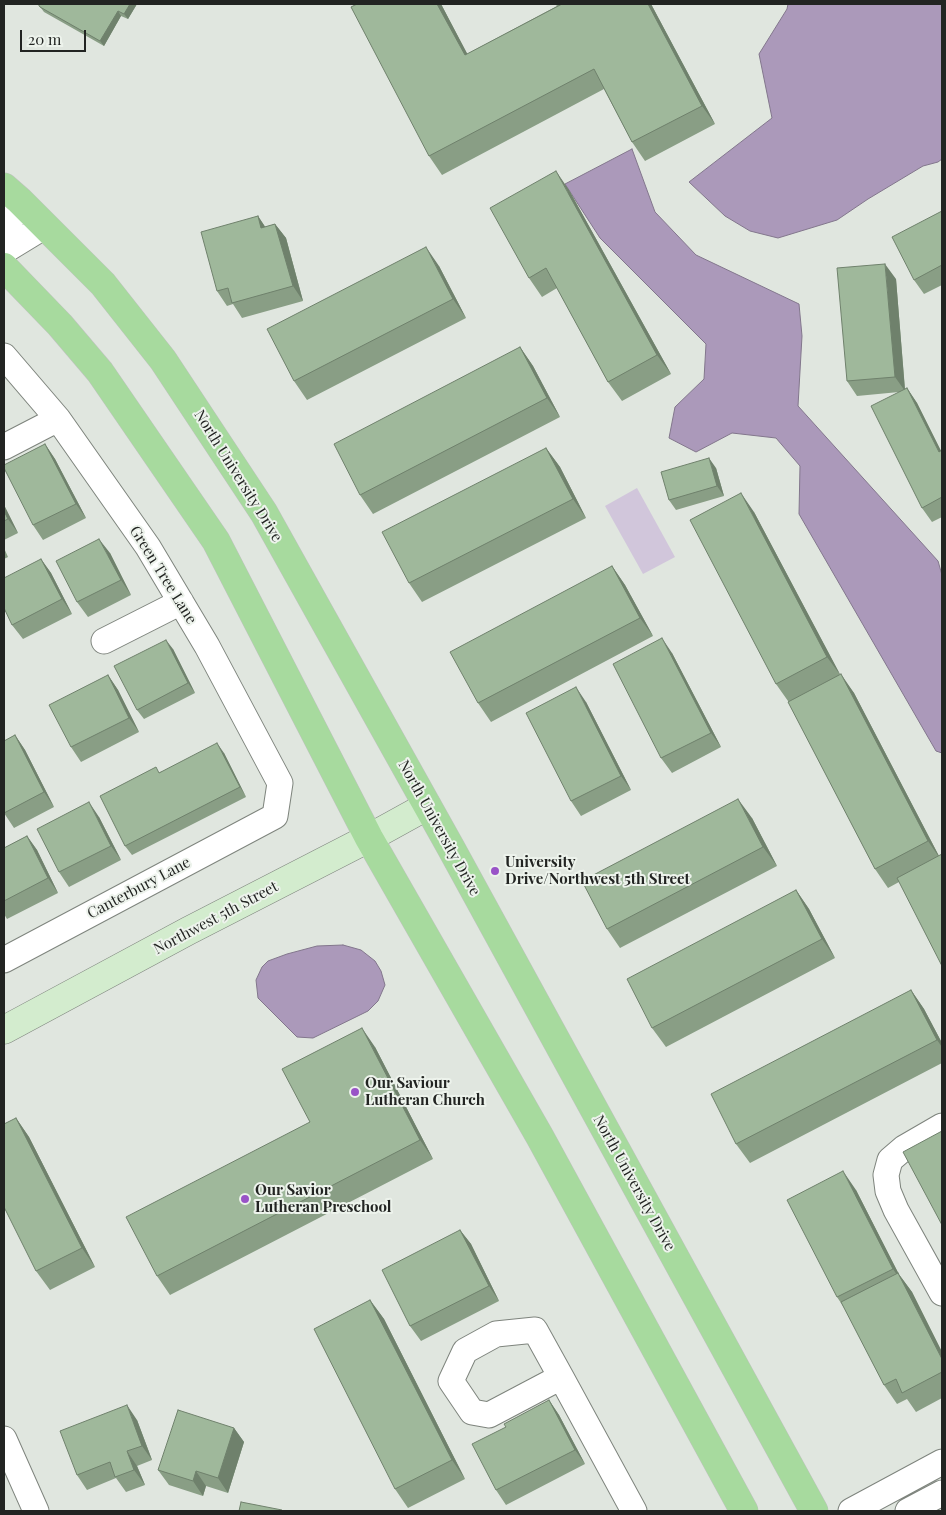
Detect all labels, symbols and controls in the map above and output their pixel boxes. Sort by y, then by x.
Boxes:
scale bar [22,20,89,52]
text: 20 m [28,29,61,49]
street label: North University Drive [190,407,286,545]
street label: Green Tree Lane [126,523,200,627]
street label: North University Drive [394,757,484,899]
street label: Canterbury Lane [84,853,194,923]
place label: University Drive/Northwest 5th Street [505,853,690,888]
marker: University Drive/Northwest 5th Street [489,865,501,877]
street label: Northwest 5th Street [151,878,281,958]
place label: Our Saviour Lutheran Church [365,1074,485,1109]
marker: Our Saviour Lutheran Church [349,1086,361,1098]
street label: North University Drive [589,1112,679,1254]
place label: Our Savior Lutheran Preschool [255,1181,392,1216]
marker: Our Savior Lutheran Preschool [239,1193,251,1205]

